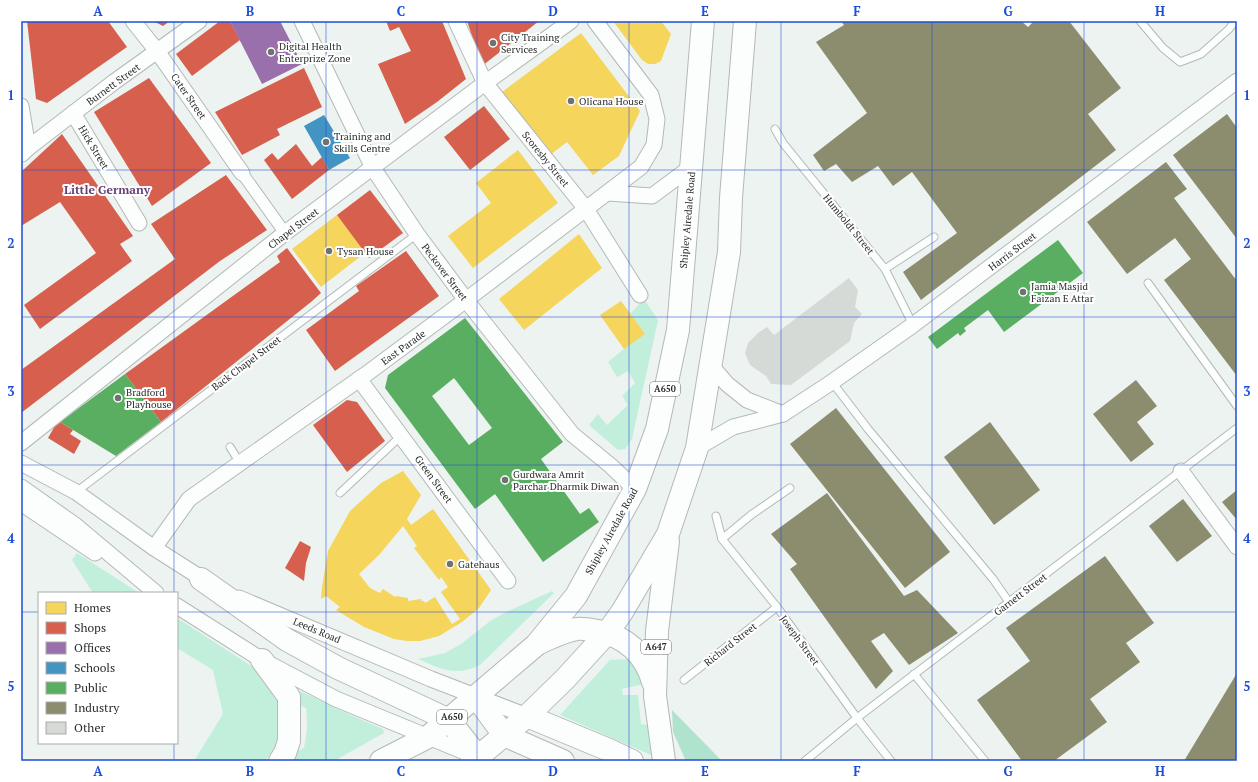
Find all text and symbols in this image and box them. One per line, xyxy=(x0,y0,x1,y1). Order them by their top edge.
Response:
text: A xyxy=(93,2,103,20)
text: B xyxy=(246,2,254,20)
text: C xyxy=(397,2,405,20)
text: D xyxy=(548,2,558,20)
text: E xyxy=(701,2,709,20)
text: F xyxy=(853,2,861,20)
text: G xyxy=(1003,2,1013,20)
text: H xyxy=(1155,2,1165,20)
place label: City Training Services xyxy=(501,31,560,56)
marker: City Training Services xyxy=(488,38,498,48)
place label: Digital Health Enterprize Zone xyxy=(279,40,350,65)
marker: Digital Health Enterprize Zone xyxy=(266,47,276,57)
street label: Burnett Street xyxy=(84,60,143,108)
street label: Cater Street xyxy=(168,71,209,122)
text: 1 xyxy=(7,86,15,104)
text: 1 xyxy=(1243,86,1251,104)
place label: Olicana House xyxy=(579,95,643,108)
marker: Olicana House xyxy=(566,96,576,106)
street label: Hick Street xyxy=(75,123,112,172)
street label: Scoresby Street xyxy=(519,129,572,190)
place label: Training and Skills Centre xyxy=(334,130,391,155)
marker: Training and Skills Centre xyxy=(321,137,331,147)
street label: Shipley Airedale Road xyxy=(677,171,698,269)
district label: Little Germany xyxy=(64,182,151,197)
street label: Humboldt Street xyxy=(820,191,877,257)
street label: Chapel Street xyxy=(265,205,321,252)
street label: Harris Street xyxy=(986,229,1039,274)
text: 2 xyxy=(7,234,15,252)
text: 2 xyxy=(1243,234,1251,252)
street label: Peckover Street xyxy=(419,241,471,304)
place label: Tysan House xyxy=(337,245,394,258)
marker: Tysan House xyxy=(324,246,334,256)
place label: Jamia Masjid Faizan E Attar xyxy=(1031,280,1094,305)
marker: Jamia Masjid Faizan E Attar xyxy=(1018,287,1028,297)
street label: East Parade xyxy=(379,327,428,368)
street label: Back Chapel Street xyxy=(209,333,284,394)
text: 3 xyxy=(7,382,15,400)
road number: A650 xyxy=(650,382,680,396)
text: 3 xyxy=(1243,382,1251,400)
place label: Bradford Playhouse xyxy=(126,386,172,411)
marker: Bradford Playhouse xyxy=(113,393,123,403)
street label: Green Street xyxy=(412,453,455,506)
place label: Gurdwara Amrit Parchar Dharmik Diwan xyxy=(513,468,619,493)
marker: Gurdwara Amrit Parchar Dharmik Diwan xyxy=(500,475,510,485)
street label: Shipley Airedale Road xyxy=(582,485,641,577)
text: 4 xyxy=(7,529,15,547)
text: 4 xyxy=(1243,529,1251,547)
place label: Gatehaus xyxy=(458,558,500,571)
marker: Gatehaus xyxy=(445,559,455,569)
street label: Garnett Street xyxy=(991,570,1050,619)
legend xyxy=(38,592,178,744)
text: Homes xyxy=(74,600,111,615)
street label: Joseph Street xyxy=(777,613,822,668)
street label: Leeds Road xyxy=(291,615,343,646)
text: Shops xyxy=(74,620,106,635)
street label: Richard Street xyxy=(701,620,760,669)
text: Offices xyxy=(74,640,111,655)
road number: A647 xyxy=(641,640,671,654)
text: Schools xyxy=(74,660,115,675)
text: 5 xyxy=(7,677,15,695)
text: 5 xyxy=(1243,677,1251,695)
text: Public xyxy=(74,680,108,695)
text: Industry xyxy=(74,700,120,715)
road number: A650 xyxy=(437,710,467,724)
text: Other xyxy=(74,720,105,735)
text: A xyxy=(93,762,103,780)
text: B xyxy=(246,762,254,780)
text: C xyxy=(397,762,405,780)
text: D xyxy=(548,762,558,780)
text: E xyxy=(701,762,709,780)
text: F xyxy=(853,762,861,780)
text: G xyxy=(1003,762,1013,780)
text: H xyxy=(1155,762,1165,780)

